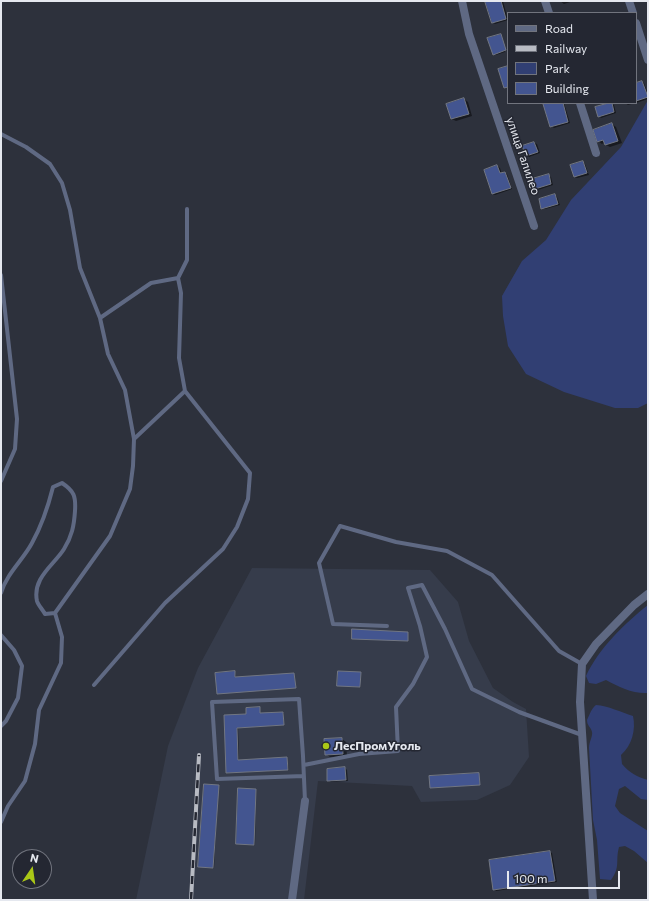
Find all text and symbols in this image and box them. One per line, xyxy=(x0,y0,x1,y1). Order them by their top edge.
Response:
legend xyxy=(507,12,637,104)
text: Road xyxy=(545,21,573,35)
text: Railway xyxy=(545,41,587,55)
text: Park xyxy=(545,61,570,75)
text: Building xyxy=(545,81,589,95)
street label: улица Галилео xyxy=(503,115,543,197)
place label: ЛесПромУголь xyxy=(334,739,421,753)
marker: ЛесПромУголь xyxy=(321,741,331,751)
north arrow xyxy=(12,849,52,889)
text: N xyxy=(29,851,40,865)
scale bar xyxy=(509,863,622,889)
text: 100 m xyxy=(514,871,548,885)

